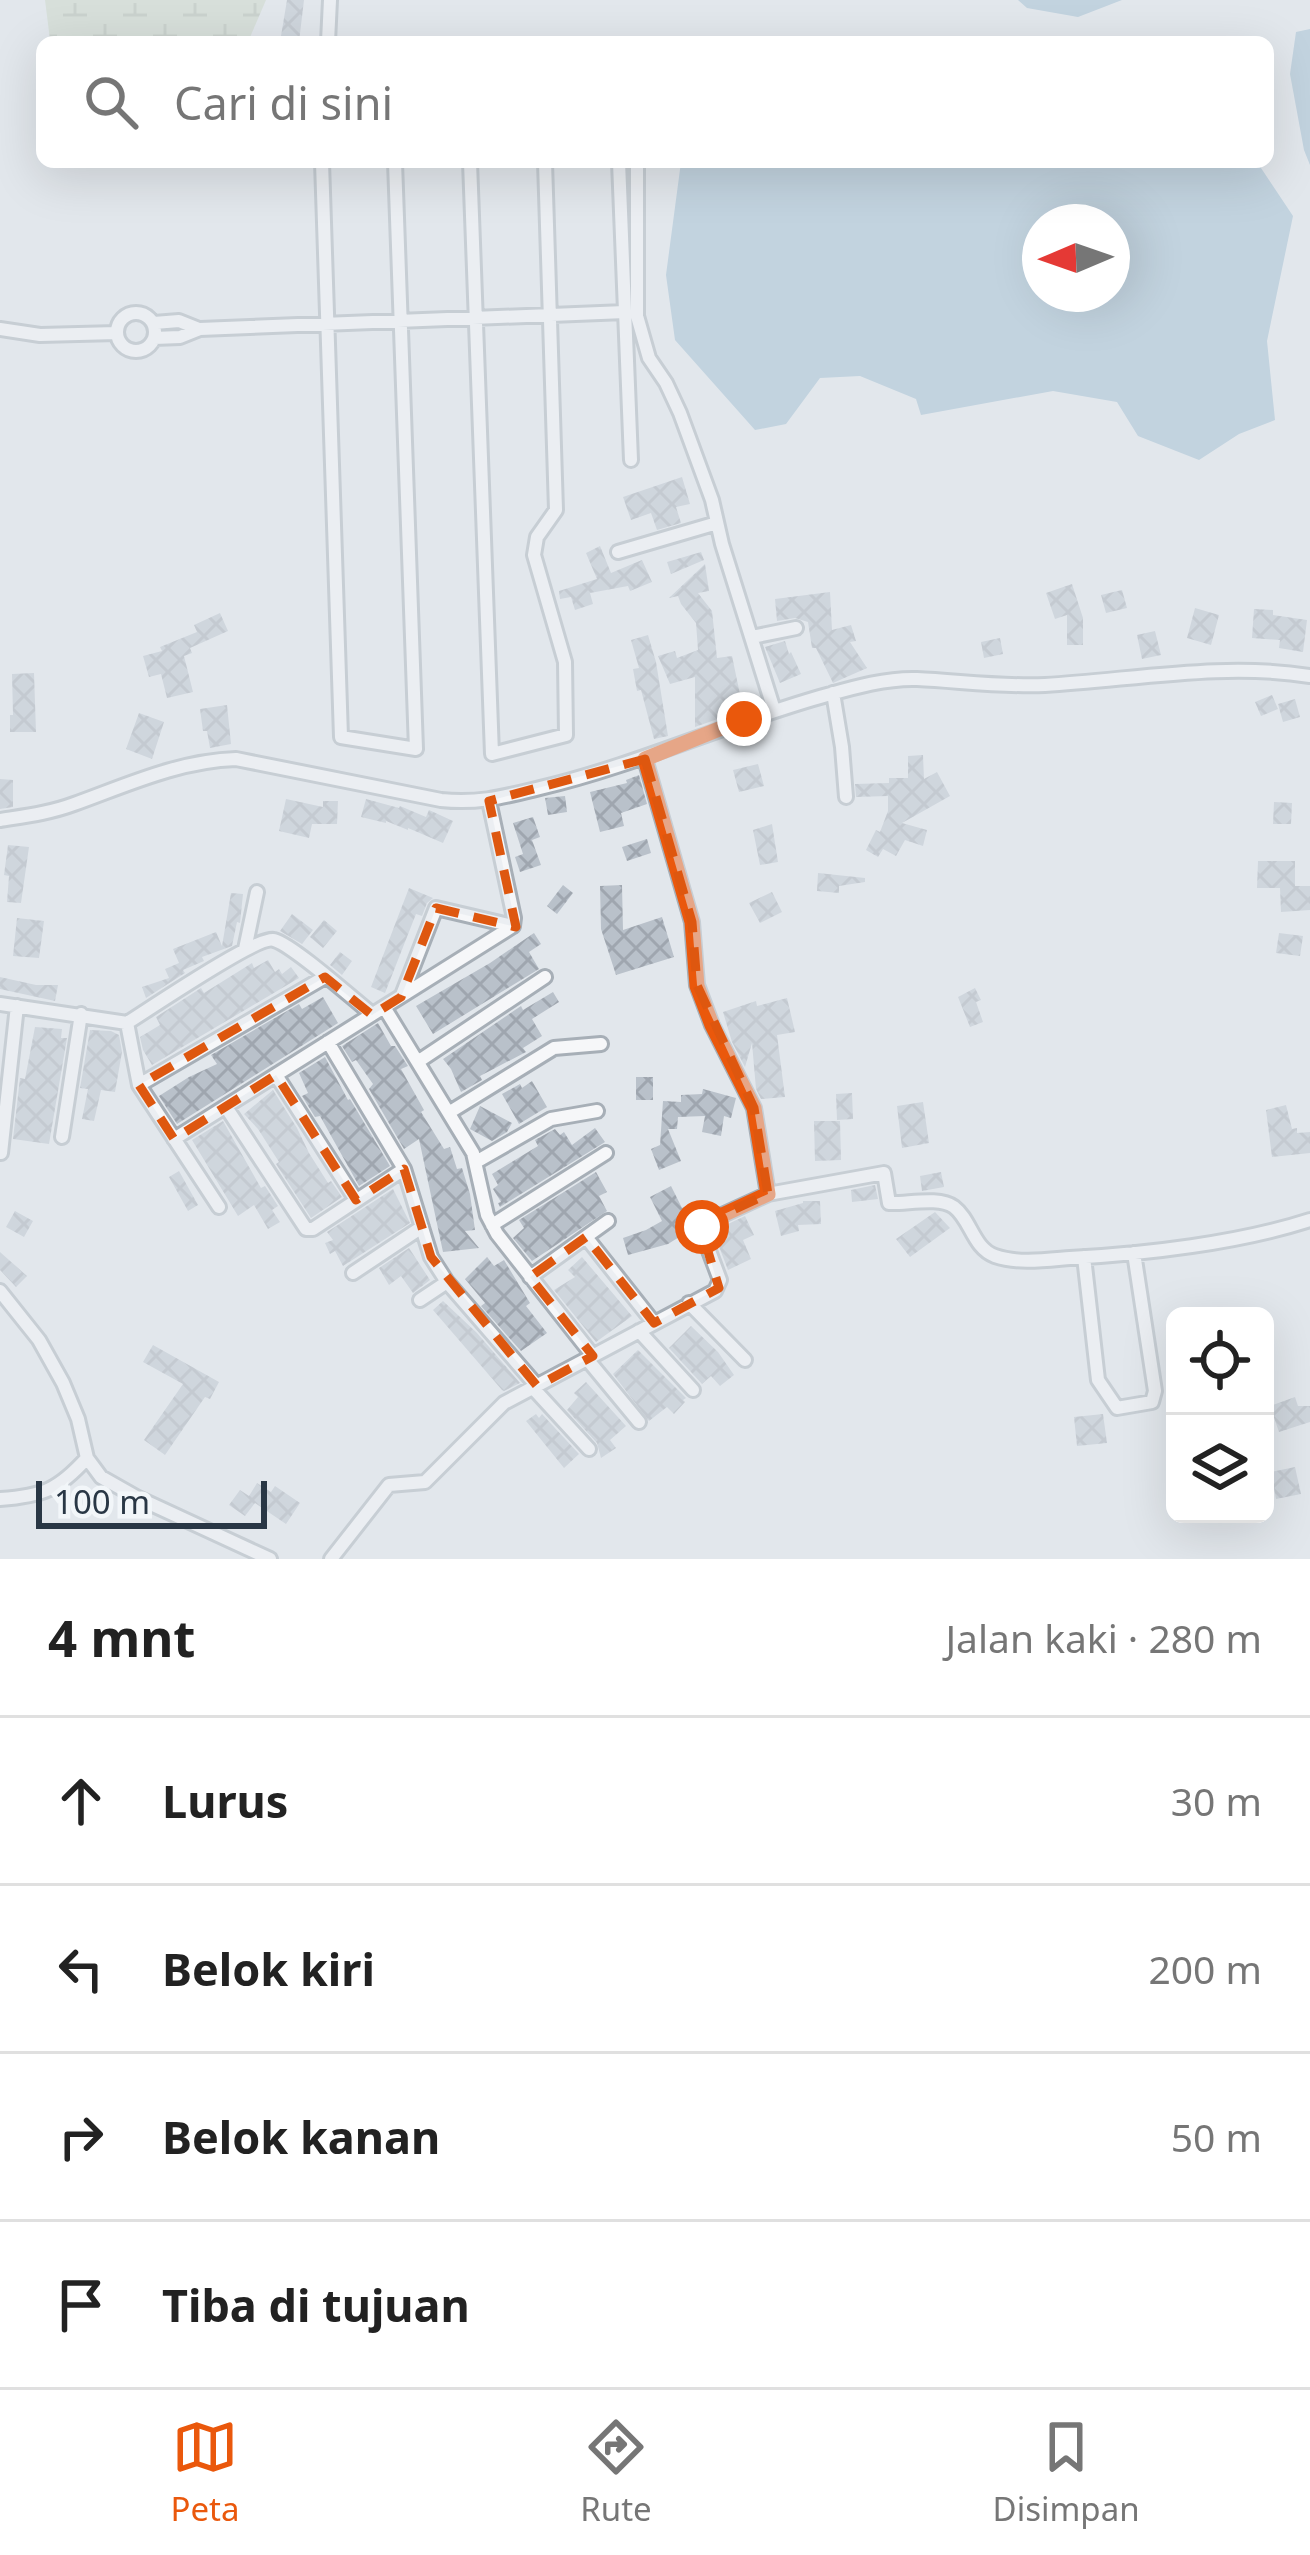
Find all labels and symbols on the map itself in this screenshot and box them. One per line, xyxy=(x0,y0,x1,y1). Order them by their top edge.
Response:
north arrow xyxy=(1022,204,1130,312)
route end xyxy=(717,692,771,746)
route start xyxy=(675,1200,729,1254)
scale bar xyxy=(36,1475,267,1528)

